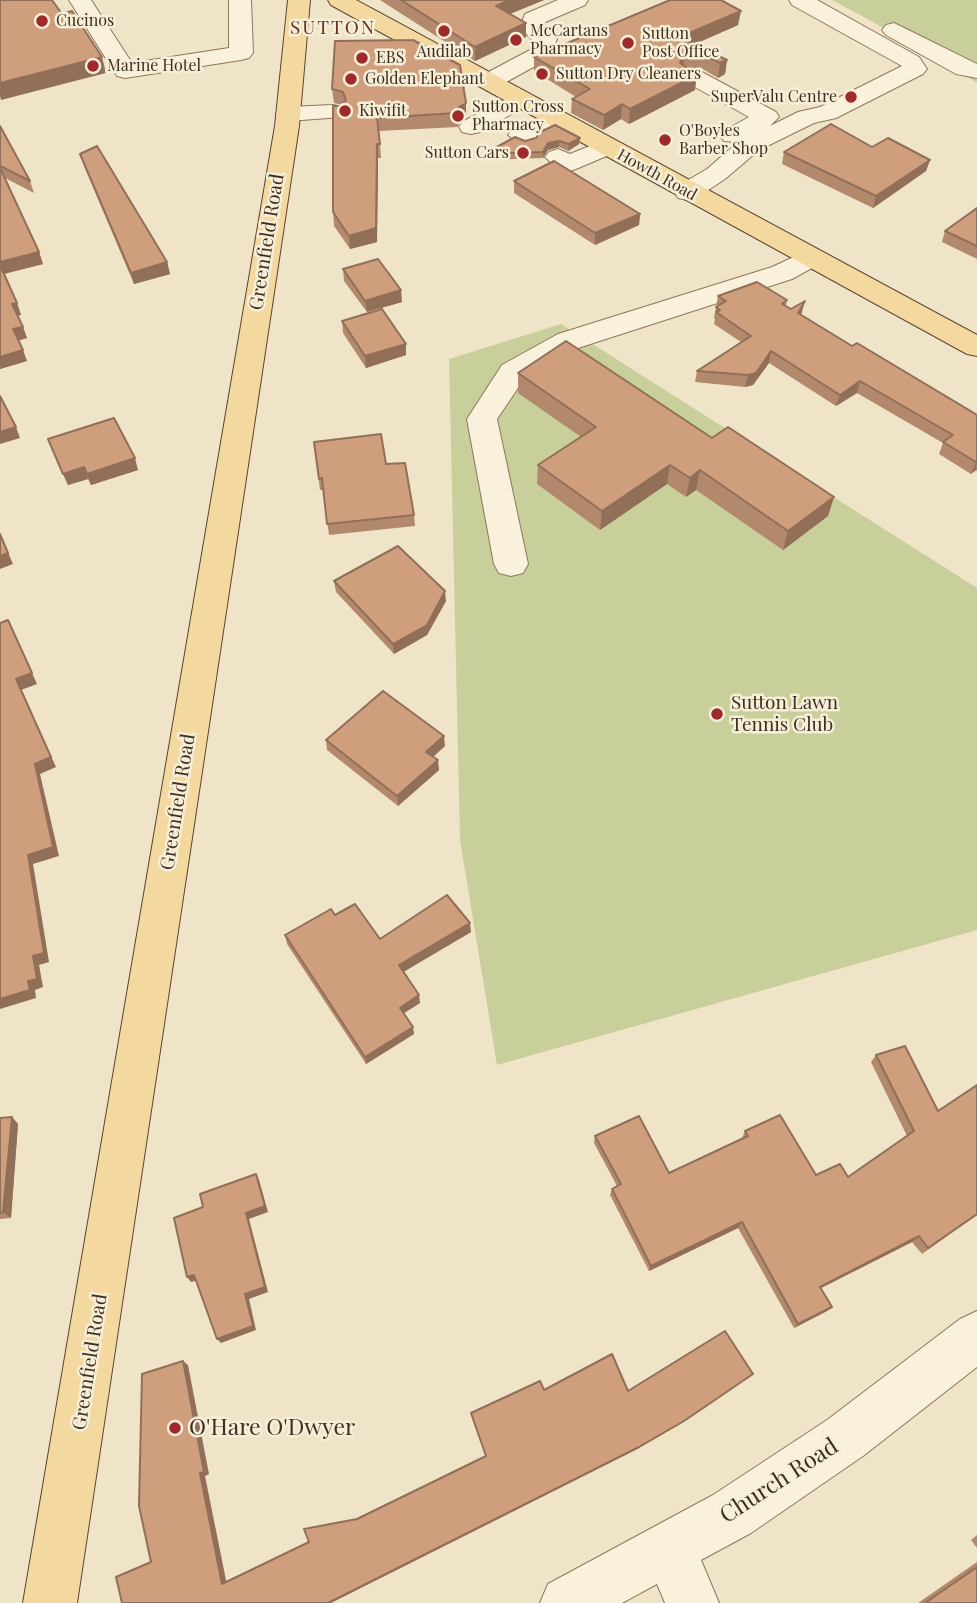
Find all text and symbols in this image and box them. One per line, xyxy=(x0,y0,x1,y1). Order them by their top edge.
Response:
place label: Cucinos xyxy=(56,11,114,31)
marker: Cucinos xyxy=(34,13,50,29)
district label: SUTTON xyxy=(291,17,375,39)
place label: McCartans Pharmacy xyxy=(530,21,608,59)
marker: Audilab xyxy=(436,23,452,39)
place label: Sutton Post Office xyxy=(642,24,719,62)
marker: McCartans Pharmacy xyxy=(508,32,524,48)
marker: Sutton Post Office xyxy=(620,35,636,51)
place label: Audilab xyxy=(417,42,471,62)
place label: EBS xyxy=(376,48,404,68)
marker: EBS xyxy=(354,50,370,66)
place label: Marine Hotel xyxy=(107,56,201,76)
marker: Marine Hotel xyxy=(85,58,101,74)
place label: Sutton Dry Cleaners xyxy=(556,64,701,84)
marker: Sutton Dry Cleaners xyxy=(534,66,550,82)
place label: Golden Elephant xyxy=(365,69,484,89)
marker: Golden Elephant xyxy=(343,71,359,87)
place label: SuperValu Centre xyxy=(711,87,837,107)
marker: SuperValu Centre xyxy=(843,89,859,105)
place label: Sutton Cross Pharmacy xyxy=(472,97,564,135)
place label: Kiwifit xyxy=(359,101,407,121)
marker: Kiwifit xyxy=(337,103,353,119)
marker: Sutton Cross Pharmacy xyxy=(450,108,466,124)
place label: O'Boyles Barber Shop xyxy=(679,121,768,159)
marker: O'Boyles Barber Shop xyxy=(657,132,673,148)
place label: Sutton Cars xyxy=(425,143,509,163)
marker: Sutton Cars xyxy=(515,145,531,161)
street label: Howth Road xyxy=(614,145,700,205)
street label: Greenfield Road xyxy=(245,172,289,312)
place label: Sutton Lawn Tennis Club xyxy=(731,692,838,736)
marker: Sutton Lawn Tennis Club xyxy=(709,706,725,722)
street label: Greenfield Road xyxy=(156,732,200,872)
street label: Greenfield Road xyxy=(68,1292,112,1432)
place label: O'Hare O'Dwyer xyxy=(189,1414,355,1442)
marker: O'Hare O'Dwyer xyxy=(167,1420,183,1436)
street label: Church Road xyxy=(715,1433,843,1529)

